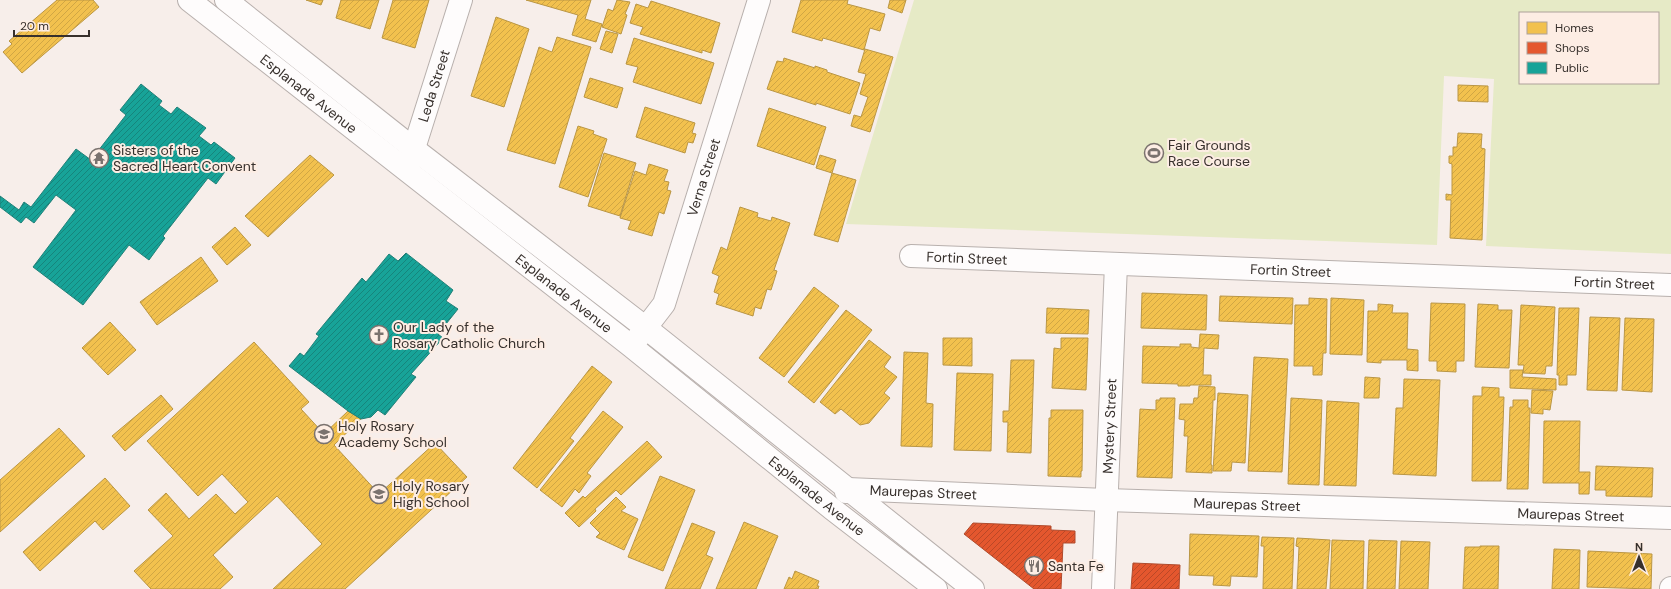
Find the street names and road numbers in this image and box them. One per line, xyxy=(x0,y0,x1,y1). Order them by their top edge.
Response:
street label: Leda Street xyxy=(414,47,454,124)
street label: Esplanade Avenue xyxy=(257,50,361,137)
street label: Verna Street xyxy=(683,136,724,218)
street label: Fortin Street xyxy=(926,248,1008,269)
street label: Esplanade Avenue xyxy=(512,250,616,337)
street label: Fortin Street xyxy=(1250,260,1332,281)
street label: Fortin Street xyxy=(1574,272,1655,293)
street label: Mystery Street xyxy=(1099,378,1120,474)
street label: Esplanade Avenue xyxy=(765,452,869,540)
street label: Maurepas Street xyxy=(869,481,977,503)
street label: Maurepas Street xyxy=(1193,494,1301,515)
street label: Maurepas Street xyxy=(1517,504,1625,526)

